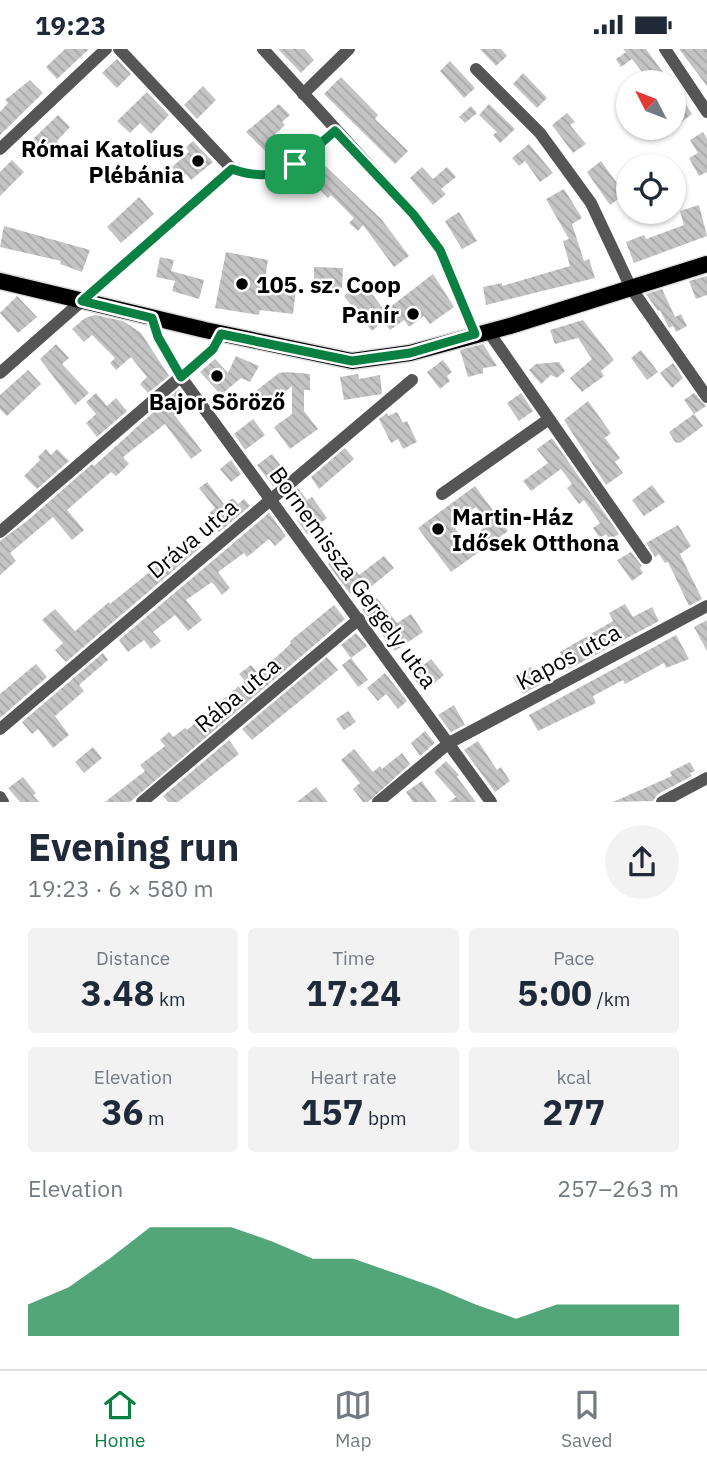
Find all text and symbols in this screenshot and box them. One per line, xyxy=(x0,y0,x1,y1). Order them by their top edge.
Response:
text: 19:23 xyxy=(35,8,106,42)
north arrow xyxy=(616,70,686,140)
map controls xyxy=(616,70,686,224)
place label: Római Katolius Plébánia xyxy=(21,133,184,189)
pin xyxy=(265,134,325,194)
icon: arrive xyxy=(276,145,314,183)
marker: Római Katolius Plébánia xyxy=(190,153,206,169)
button: locate xyxy=(616,154,686,224)
place label: 105. sz. Coop xyxy=(256,269,401,299)
marker: 105. sz. Coop xyxy=(234,276,250,292)
place label: Panír xyxy=(342,299,399,329)
marker: Panír xyxy=(405,306,421,322)
marker: Bajor Söröző xyxy=(209,368,225,384)
place label: Bajor Söröző xyxy=(149,386,285,416)
street label: Bornemissza Gergely utca xyxy=(263,460,445,694)
street label: Dráva utca xyxy=(140,491,244,585)
place label: Martin-Ház Idősek Otthona xyxy=(452,501,619,557)
marker: Martin-Ház Idősek Otthona xyxy=(430,521,446,537)
street label: Kapos utca xyxy=(511,616,625,696)
street label: Rába utca xyxy=(188,649,286,739)
text: Evening run xyxy=(28,822,239,871)
button: share xyxy=(605,825,679,899)
text: 19:23 · 6 × 580 m xyxy=(28,873,214,903)
text: Distance xyxy=(96,946,170,970)
text: Time xyxy=(332,946,375,970)
text: Pace xyxy=(553,946,595,970)
text: 3.48 xyxy=(81,970,155,1016)
text: 17:24 xyxy=(306,970,401,1016)
text: 5:00 xyxy=(517,970,592,1016)
text: km xyxy=(155,987,186,1011)
text: /km xyxy=(592,987,630,1011)
text: Elevation xyxy=(94,1065,173,1089)
text: Heart rate xyxy=(310,1065,397,1089)
text: kcal xyxy=(557,1065,591,1089)
text: 36 xyxy=(102,1089,144,1135)
text: 157 xyxy=(300,1089,363,1135)
text: 277 xyxy=(542,1089,605,1135)
text: m xyxy=(144,1106,165,1130)
text: bpm xyxy=(363,1106,407,1130)
text: Elevation xyxy=(28,1173,123,1203)
text: 257–263 m xyxy=(557,1173,679,1203)
tab: Home xyxy=(94,1386,145,1452)
tab: Map xyxy=(334,1386,372,1452)
tab: Saved xyxy=(561,1386,613,1452)

